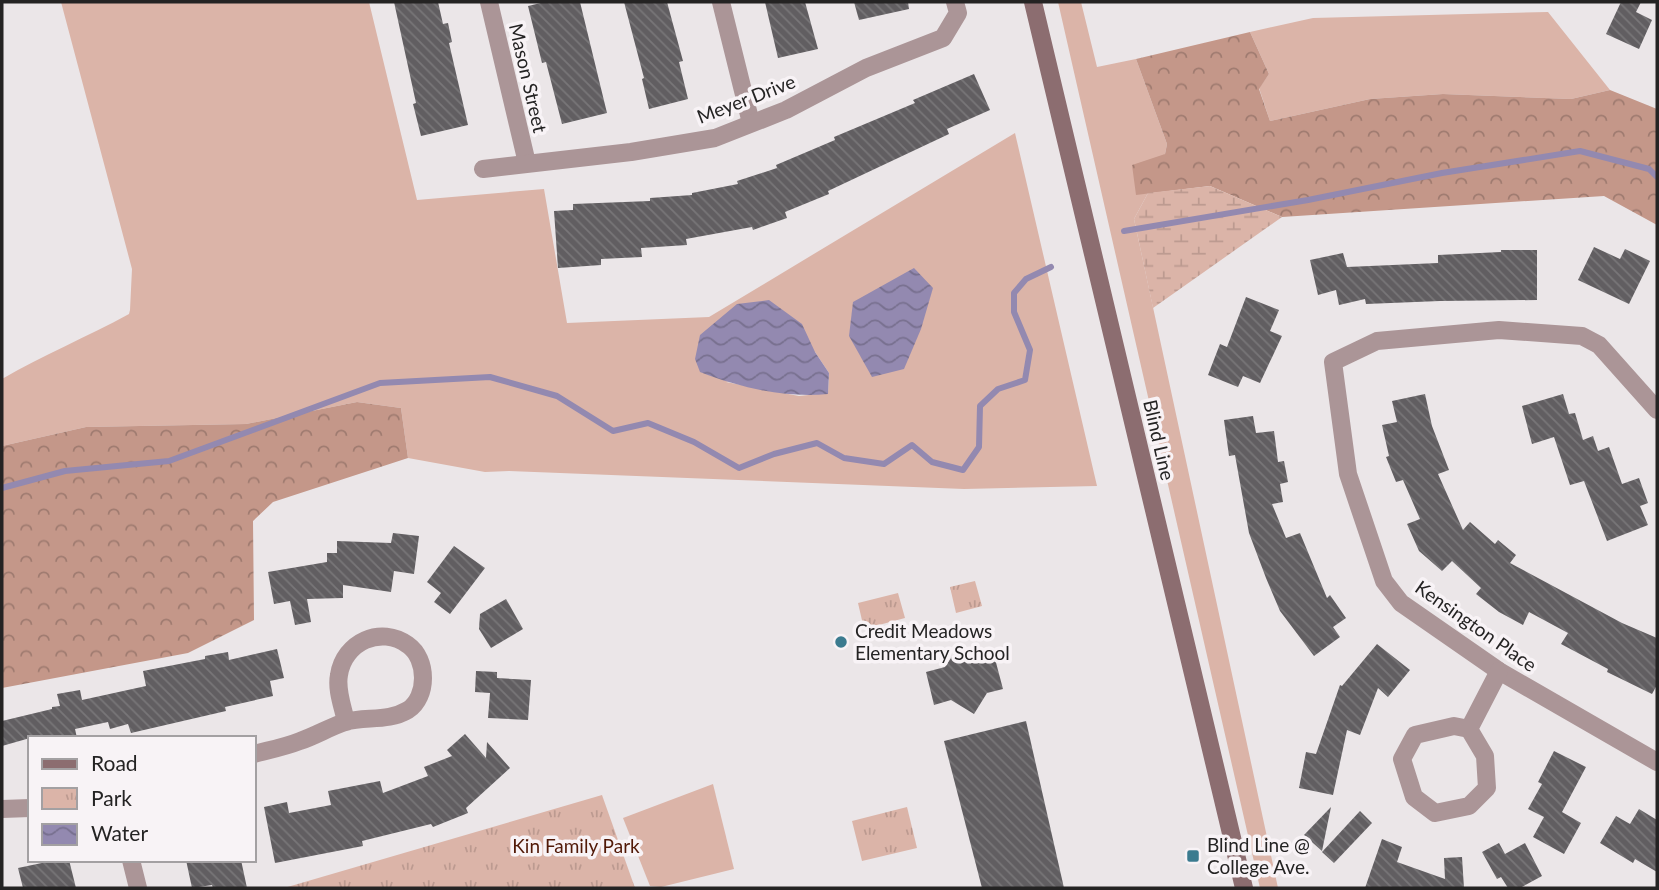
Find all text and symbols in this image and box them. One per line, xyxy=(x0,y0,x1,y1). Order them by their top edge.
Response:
street label: Mason Street xyxy=(505,21,552,135)
street label: Meyer Drive xyxy=(693,69,798,128)
street label: Blind Line xyxy=(1139,397,1180,483)
street label: Kensington Place xyxy=(1411,575,1541,676)
place label: Credit Meadows Elementary School xyxy=(855,619,1010,664)
marker: Credit Meadows Elementary School xyxy=(833,634,849,650)
legend xyxy=(28,736,256,862)
text: Road xyxy=(91,750,138,775)
text: Park xyxy=(91,785,132,810)
text: Water xyxy=(91,820,148,845)
place label: Blind Line @ College Ave. xyxy=(1207,833,1310,878)
park label: Kin Family Park xyxy=(512,834,640,857)
marker: Blind Line @ College Ave. xyxy=(1185,848,1201,864)

